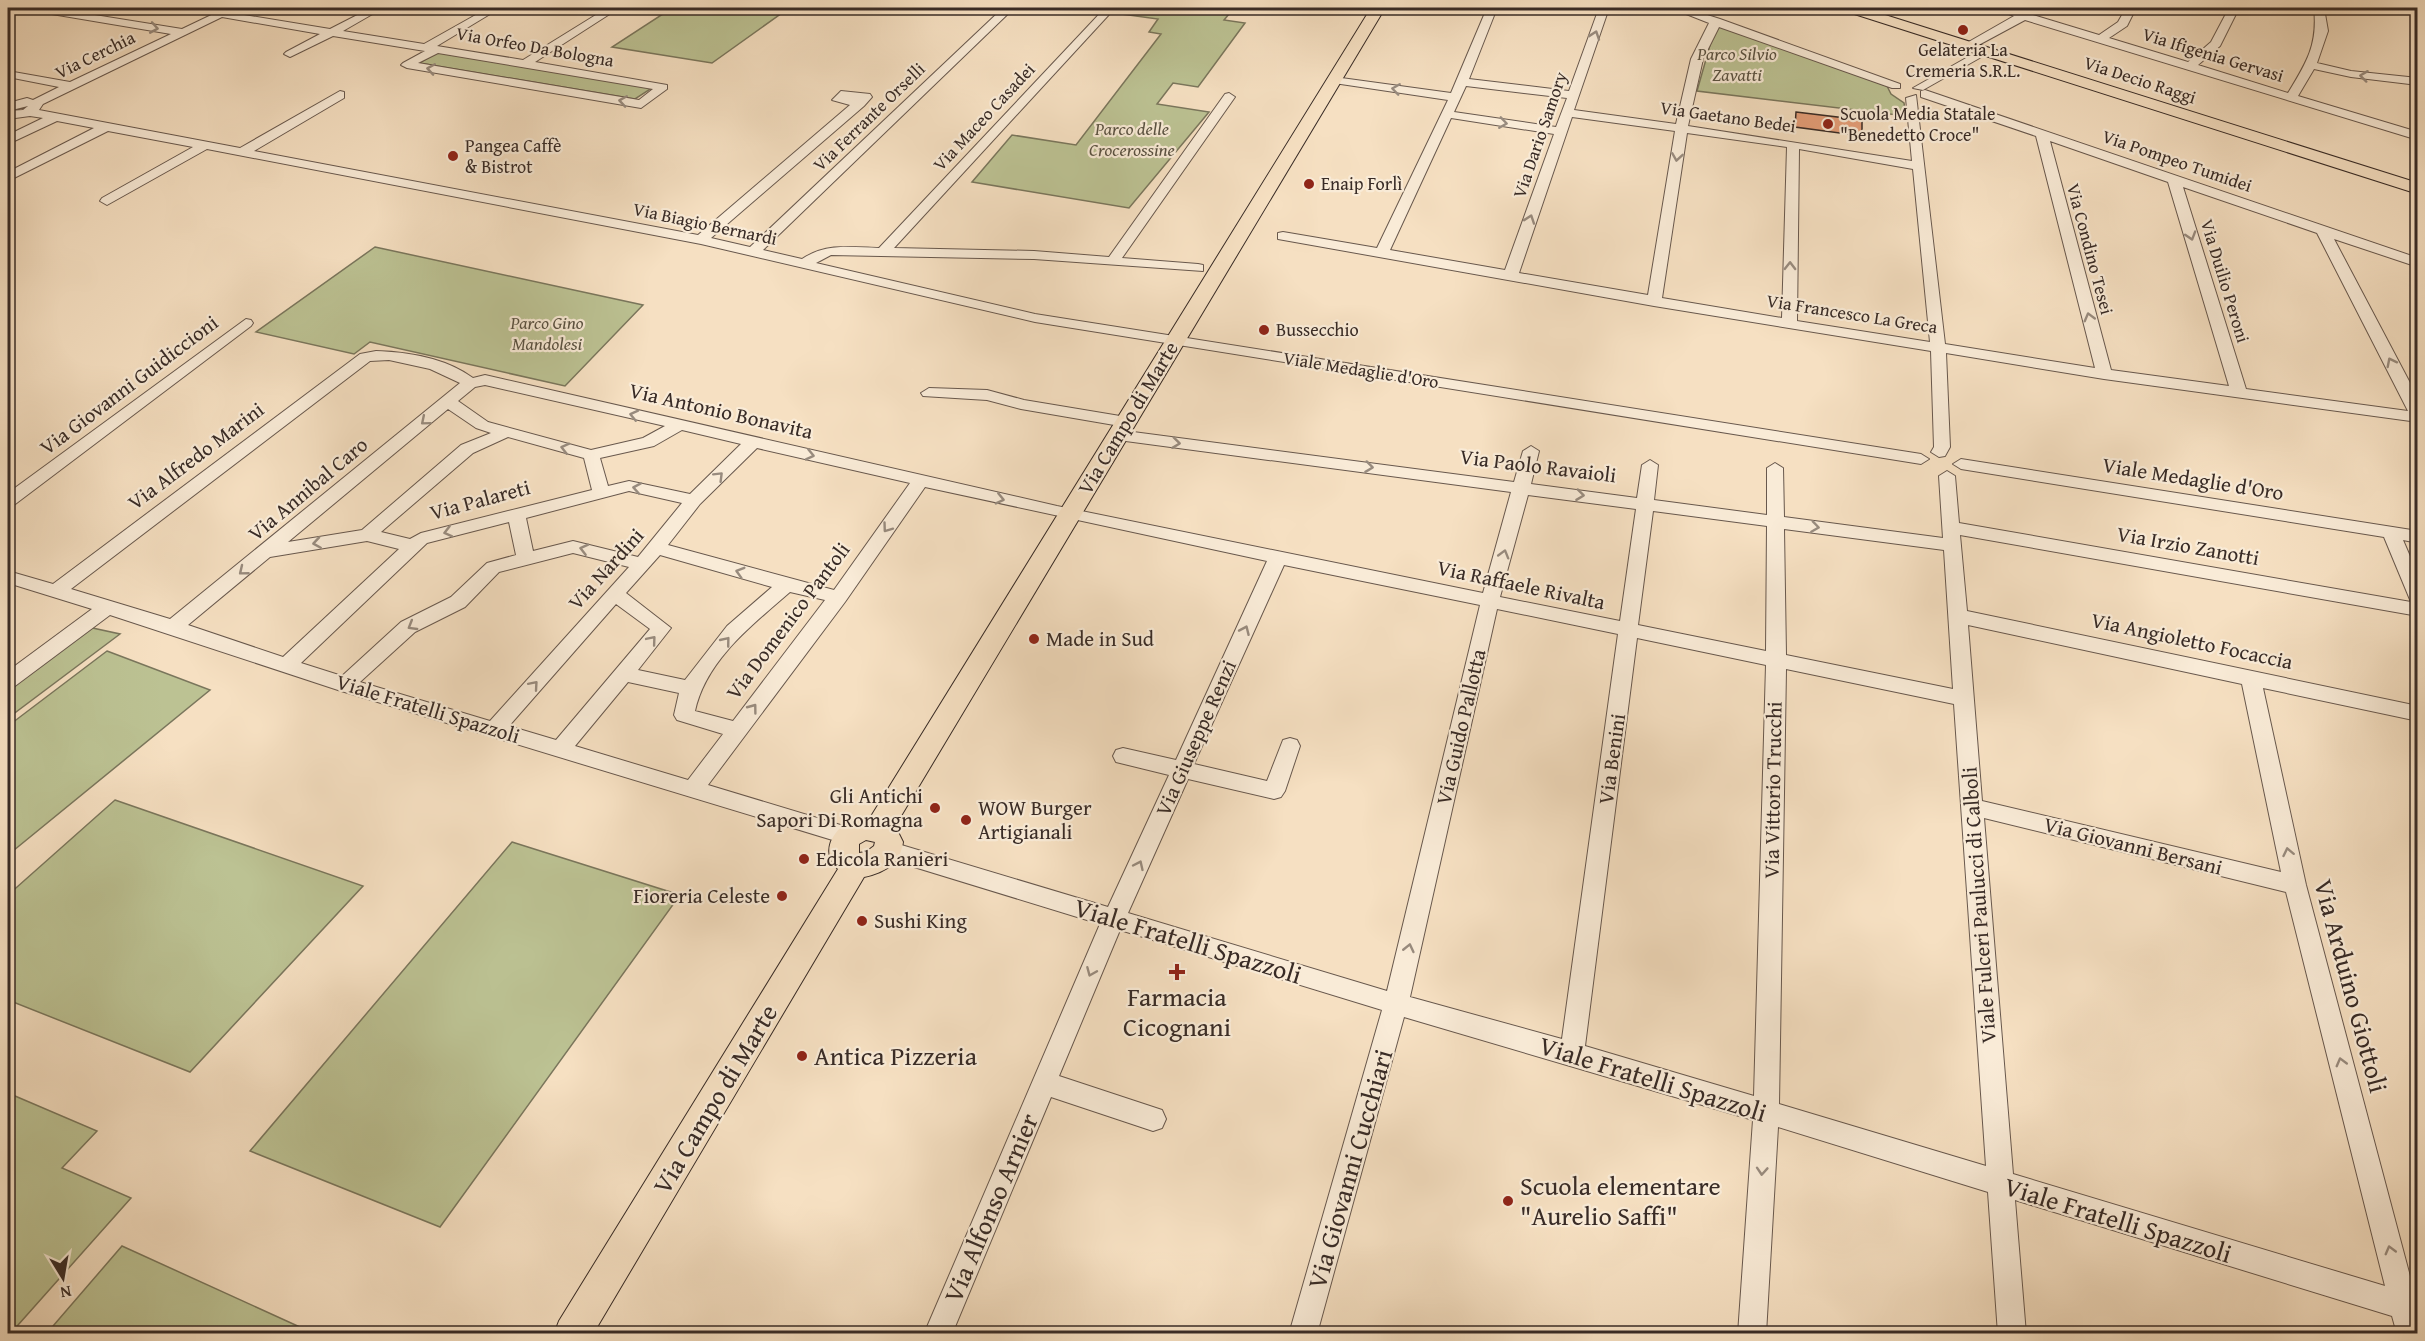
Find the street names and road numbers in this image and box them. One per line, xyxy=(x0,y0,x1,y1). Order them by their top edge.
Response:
street label: Via Orfeo Da Bologna xyxy=(454,19,617,74)
street label: Via Ifigenia Gervasi xyxy=(2139,20,2287,89)
street label: Via Cerchia xyxy=(50,23,140,86)
street label: Via Decio Raggi xyxy=(2080,49,2200,110)
street label: Via Ferrante Orselli xyxy=(806,56,931,177)
street label: Via Maceo Casadei xyxy=(926,57,1041,177)
street label: Via Dario Samory xyxy=(1505,68,1574,202)
street label: Via Gaetano Bedei xyxy=(1658,94,1798,139)
street label: Via Pompeo Tumidei xyxy=(2099,122,2256,199)
street label: Via Condino Tesei xyxy=(2060,180,2121,317)
street label: Via Biagio Bernardi xyxy=(630,195,780,252)
street label: Via Duilio Peroni xyxy=(2194,216,2257,346)
street label: Via Francesco La Greca xyxy=(1765,287,1940,340)
street label: Via Giovanni Guidiccioni xyxy=(33,307,225,462)
street label: Via Campo di Marte xyxy=(1069,335,1186,500)
street label: Viale Medaglie d'Oro xyxy=(1281,344,1441,395)
street label: Via Antonio Bonavita xyxy=(626,374,816,447)
street label: Via Alfredo Marini xyxy=(121,394,270,517)
street label: Via Annibal Caro xyxy=(241,429,374,548)
street label: Via Paolo Ravaioli xyxy=(1458,441,1618,490)
street label: Viale Medaglie d'Oro xyxy=(2100,449,2286,508)
street label: Via Palareti xyxy=(426,471,534,528)
street label: Via Irzio Zanotti xyxy=(2114,518,2262,573)
street label: Via Nardini xyxy=(560,521,651,617)
street label: Via Domenico Pantoli xyxy=(718,535,857,706)
street label: Via Raffaele Rivalta xyxy=(1434,552,1608,617)
street label: Via Angioletto Focaccia xyxy=(2088,604,2296,677)
street label: Via Guido Pallotta xyxy=(1428,646,1493,808)
street label: Via Giuseppe Renzi xyxy=(1147,655,1244,821)
street label: Viale Fratelli Spazzoli xyxy=(333,666,524,751)
street label: Via Vittorio Trucchi xyxy=(1755,701,1790,879)
street label: Via Benini xyxy=(1590,711,1633,806)
street label: Viale Fulceri Paulucci di Calboli xyxy=(1953,766,2004,1044)
street label: Via Giovanni Bersani xyxy=(2040,808,2226,883)
street label: Via Arduino Giottoli xyxy=(2304,875,2399,1097)
street label: Viale Fratelli Spazzoli xyxy=(1070,887,1307,994)
street label: Via Campo di Marte xyxy=(642,996,787,1201)
street label: Viale Fratelli Spazzoli xyxy=(1535,1025,1772,1132)
street label: Via Giovanni Cucchiari xyxy=(1297,1044,1402,1293)
street label: Via Alfonso Arnier xyxy=(933,1107,1048,1309)
street label: Viale Fratelli Spazzoli xyxy=(2000,1166,2237,1273)

